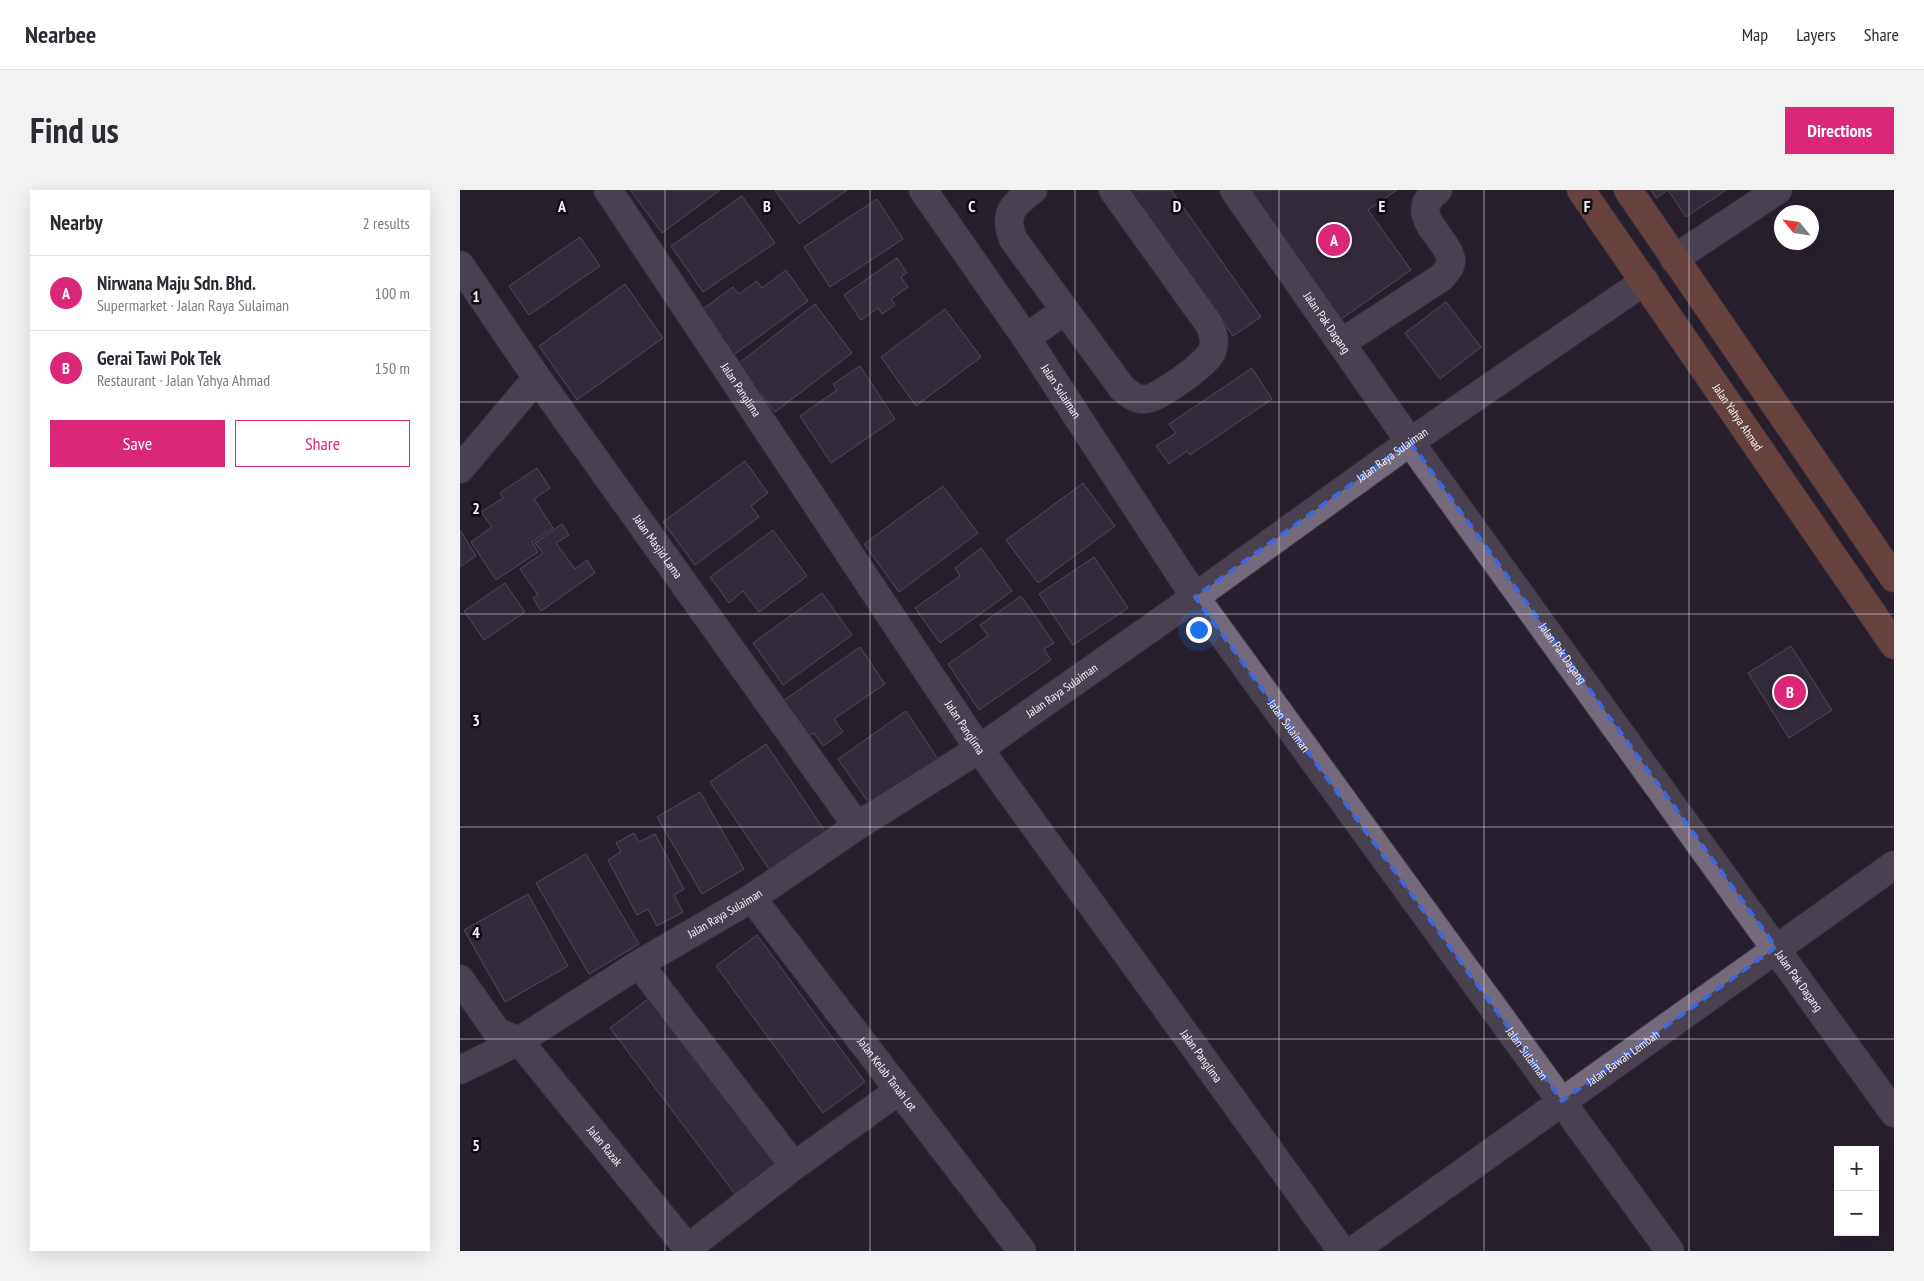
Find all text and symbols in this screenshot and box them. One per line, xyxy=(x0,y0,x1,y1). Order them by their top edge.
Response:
text: Nearbee xyxy=(25,19,96,50)
text: Map xyxy=(1742,23,1768,46)
text: Layers xyxy=(1796,23,1836,46)
text: Share xyxy=(1864,23,1899,46)
text: Find us xyxy=(30,107,119,153)
button: Directions xyxy=(1785,107,1894,154)
text: A xyxy=(557,196,567,216)
text: B xyxy=(763,196,771,216)
text: C xyxy=(968,196,976,216)
text: D xyxy=(1173,196,1182,216)
text: E xyxy=(1379,196,1386,216)
text: F xyxy=(1584,196,1591,216)
north arrow xyxy=(1774,205,1819,250)
text: Nearby xyxy=(50,209,103,236)
text: 2 results xyxy=(363,213,410,233)
pin: A xyxy=(1318,221,1350,259)
text: Nirwana Maju Sdn. Bhd. xyxy=(97,271,256,295)
text: A xyxy=(62,283,70,303)
text: 100 m xyxy=(375,283,410,303)
text: 1 xyxy=(472,286,480,306)
street label: Jalan Pak Dagang xyxy=(1300,288,1354,356)
text: Supermarket · Jalan Raya Sulaiman xyxy=(97,295,289,315)
text: Gerai Tawi Pok Tek xyxy=(97,346,221,370)
text: B xyxy=(62,358,70,378)
text: 150 m xyxy=(375,358,410,378)
street label: Jalan Panglima xyxy=(717,359,765,420)
street label: Jalan Sulaiman xyxy=(1038,360,1084,421)
text: Restaurant · Jalan Yahya Ahmad xyxy=(97,370,270,390)
street label: Jalan Yahya Ahmad xyxy=(1709,380,1766,454)
button: Save xyxy=(50,420,225,467)
button: Share xyxy=(235,420,410,467)
street label: Jalan Raya Sulaiman xyxy=(1353,424,1431,486)
text: 2 xyxy=(472,498,480,518)
street label: Jalan Masjid Lama xyxy=(629,511,686,581)
your location xyxy=(1186,617,1212,643)
street label: Jalan Pak Dagang xyxy=(1535,619,1590,686)
street label: Jalan Raya Sulaiman xyxy=(1022,660,1100,721)
pin: B xyxy=(1774,673,1806,711)
street label: Jalan Sulaiman xyxy=(1264,696,1313,755)
street label: Jalan Panglima xyxy=(941,697,988,757)
text: 3 xyxy=(472,710,480,730)
street label: Jalan Raya Sulaiman xyxy=(684,885,765,941)
text: 4 xyxy=(472,922,480,942)
street label: Jalan Pak Dagang xyxy=(1772,947,1826,1014)
street label: Jalan Sulaiman xyxy=(1502,1023,1551,1083)
street label: Jalan Panglima xyxy=(1177,1026,1226,1085)
street label: Jalan Bawah Lembah xyxy=(1583,1027,1662,1089)
street label: Jalan Kelab Tanah Lot xyxy=(854,1033,921,1114)
street label: Jalan Razak xyxy=(584,1122,626,1169)
text: 5 xyxy=(472,1135,480,1155)
map controls xyxy=(1834,1146,1879,1236)
button: + xyxy=(1834,1146,1879,1191)
button: − xyxy=(1834,1191,1879,1236)

